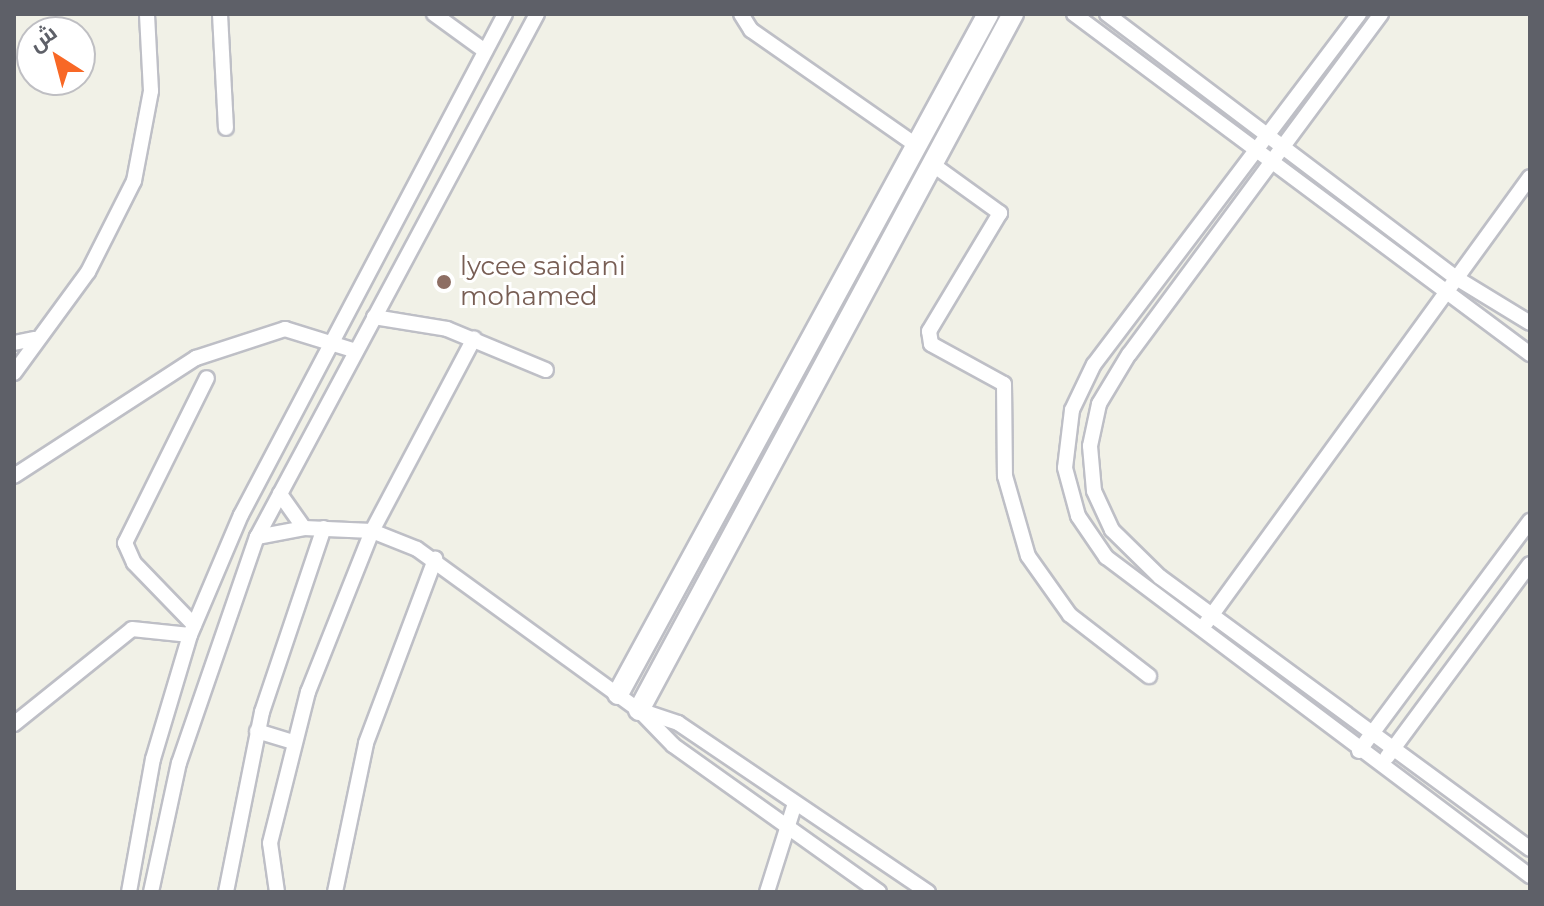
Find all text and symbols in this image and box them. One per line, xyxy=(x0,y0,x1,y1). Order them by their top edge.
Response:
north arrow xyxy=(16,16,96,96)
text: ش xyxy=(23,19,62,57)
place label: lycee saidani mohamed xyxy=(460,251,626,312)
marker: lycee saidani mohamed xyxy=(435,273,453,291)

